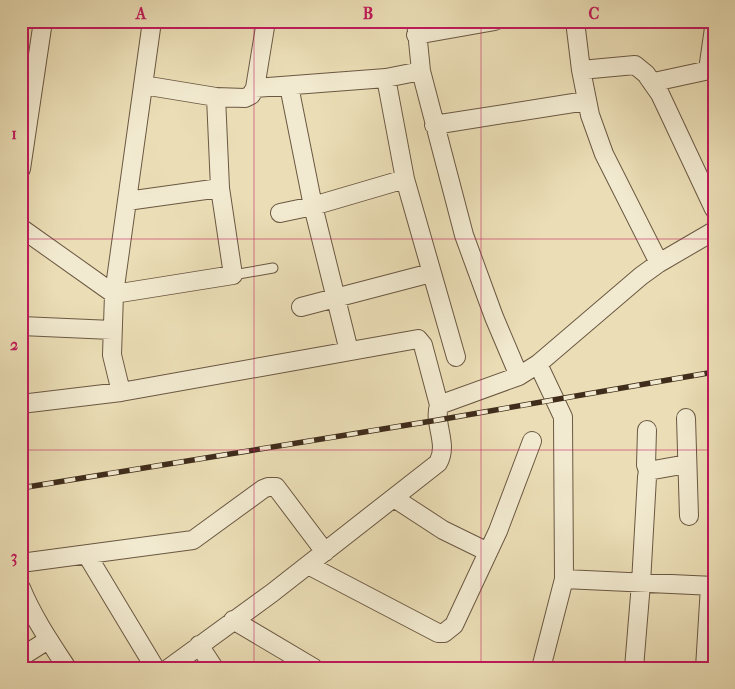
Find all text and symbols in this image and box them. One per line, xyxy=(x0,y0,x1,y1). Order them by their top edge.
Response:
text: A xyxy=(135,4,147,23)
text: B xyxy=(363,4,373,23)
text: C xyxy=(589,4,600,23)
text: 1 xyxy=(11,124,17,143)
text: 2 xyxy=(10,335,18,354)
text: 3 xyxy=(11,547,17,567)

